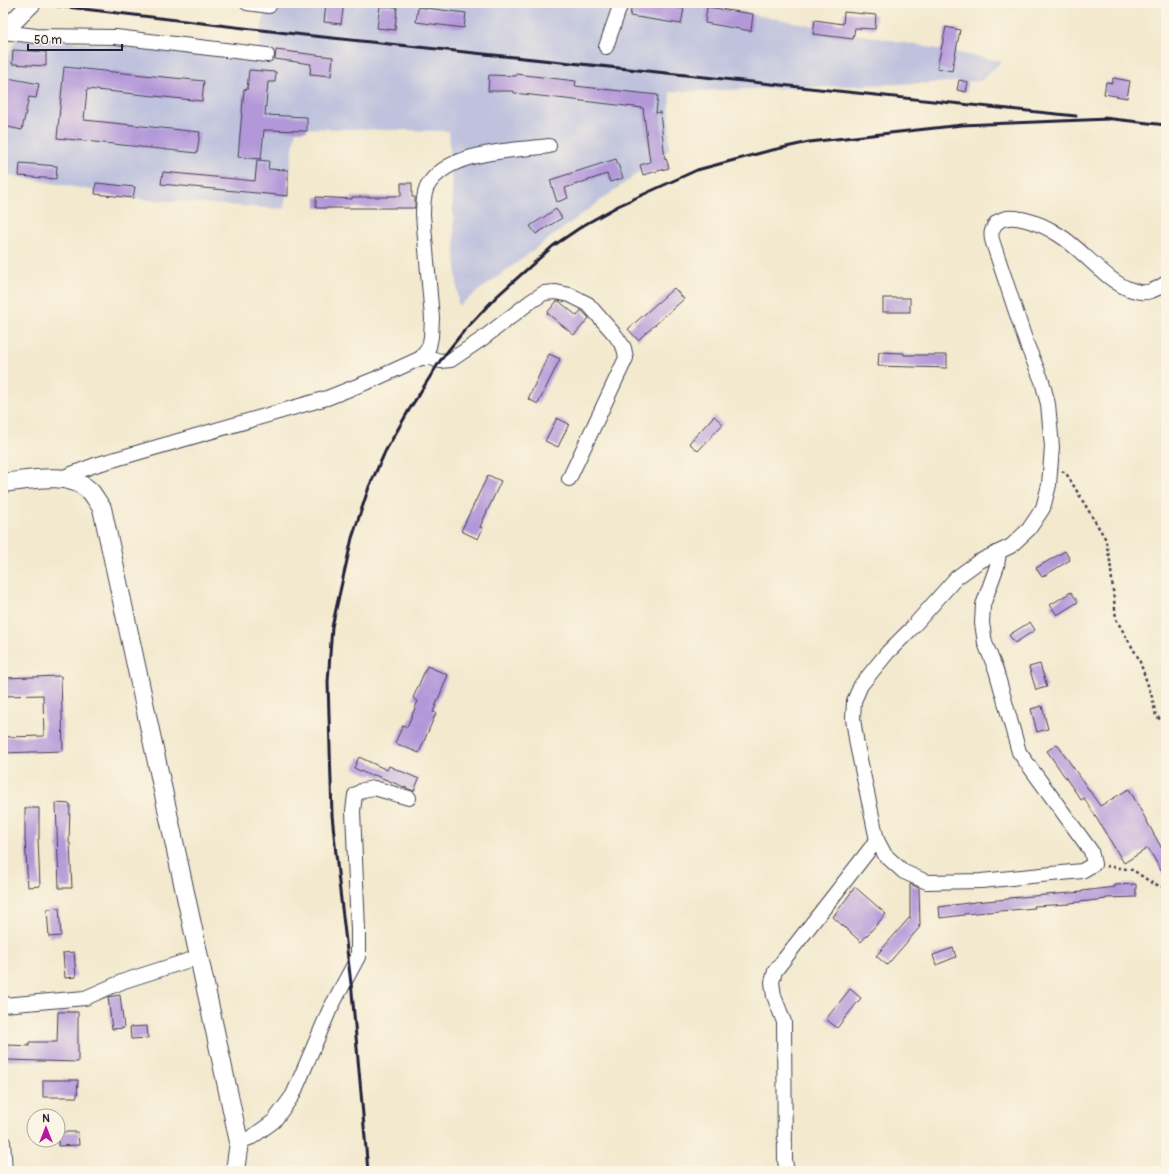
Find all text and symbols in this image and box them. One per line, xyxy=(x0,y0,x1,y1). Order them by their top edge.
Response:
scale bar xyxy=(28,26,122,52)
text: 50 m xyxy=(34,33,62,48)
north arrow xyxy=(26,1108,66,1148)
text: N xyxy=(42,1112,50,1125)

